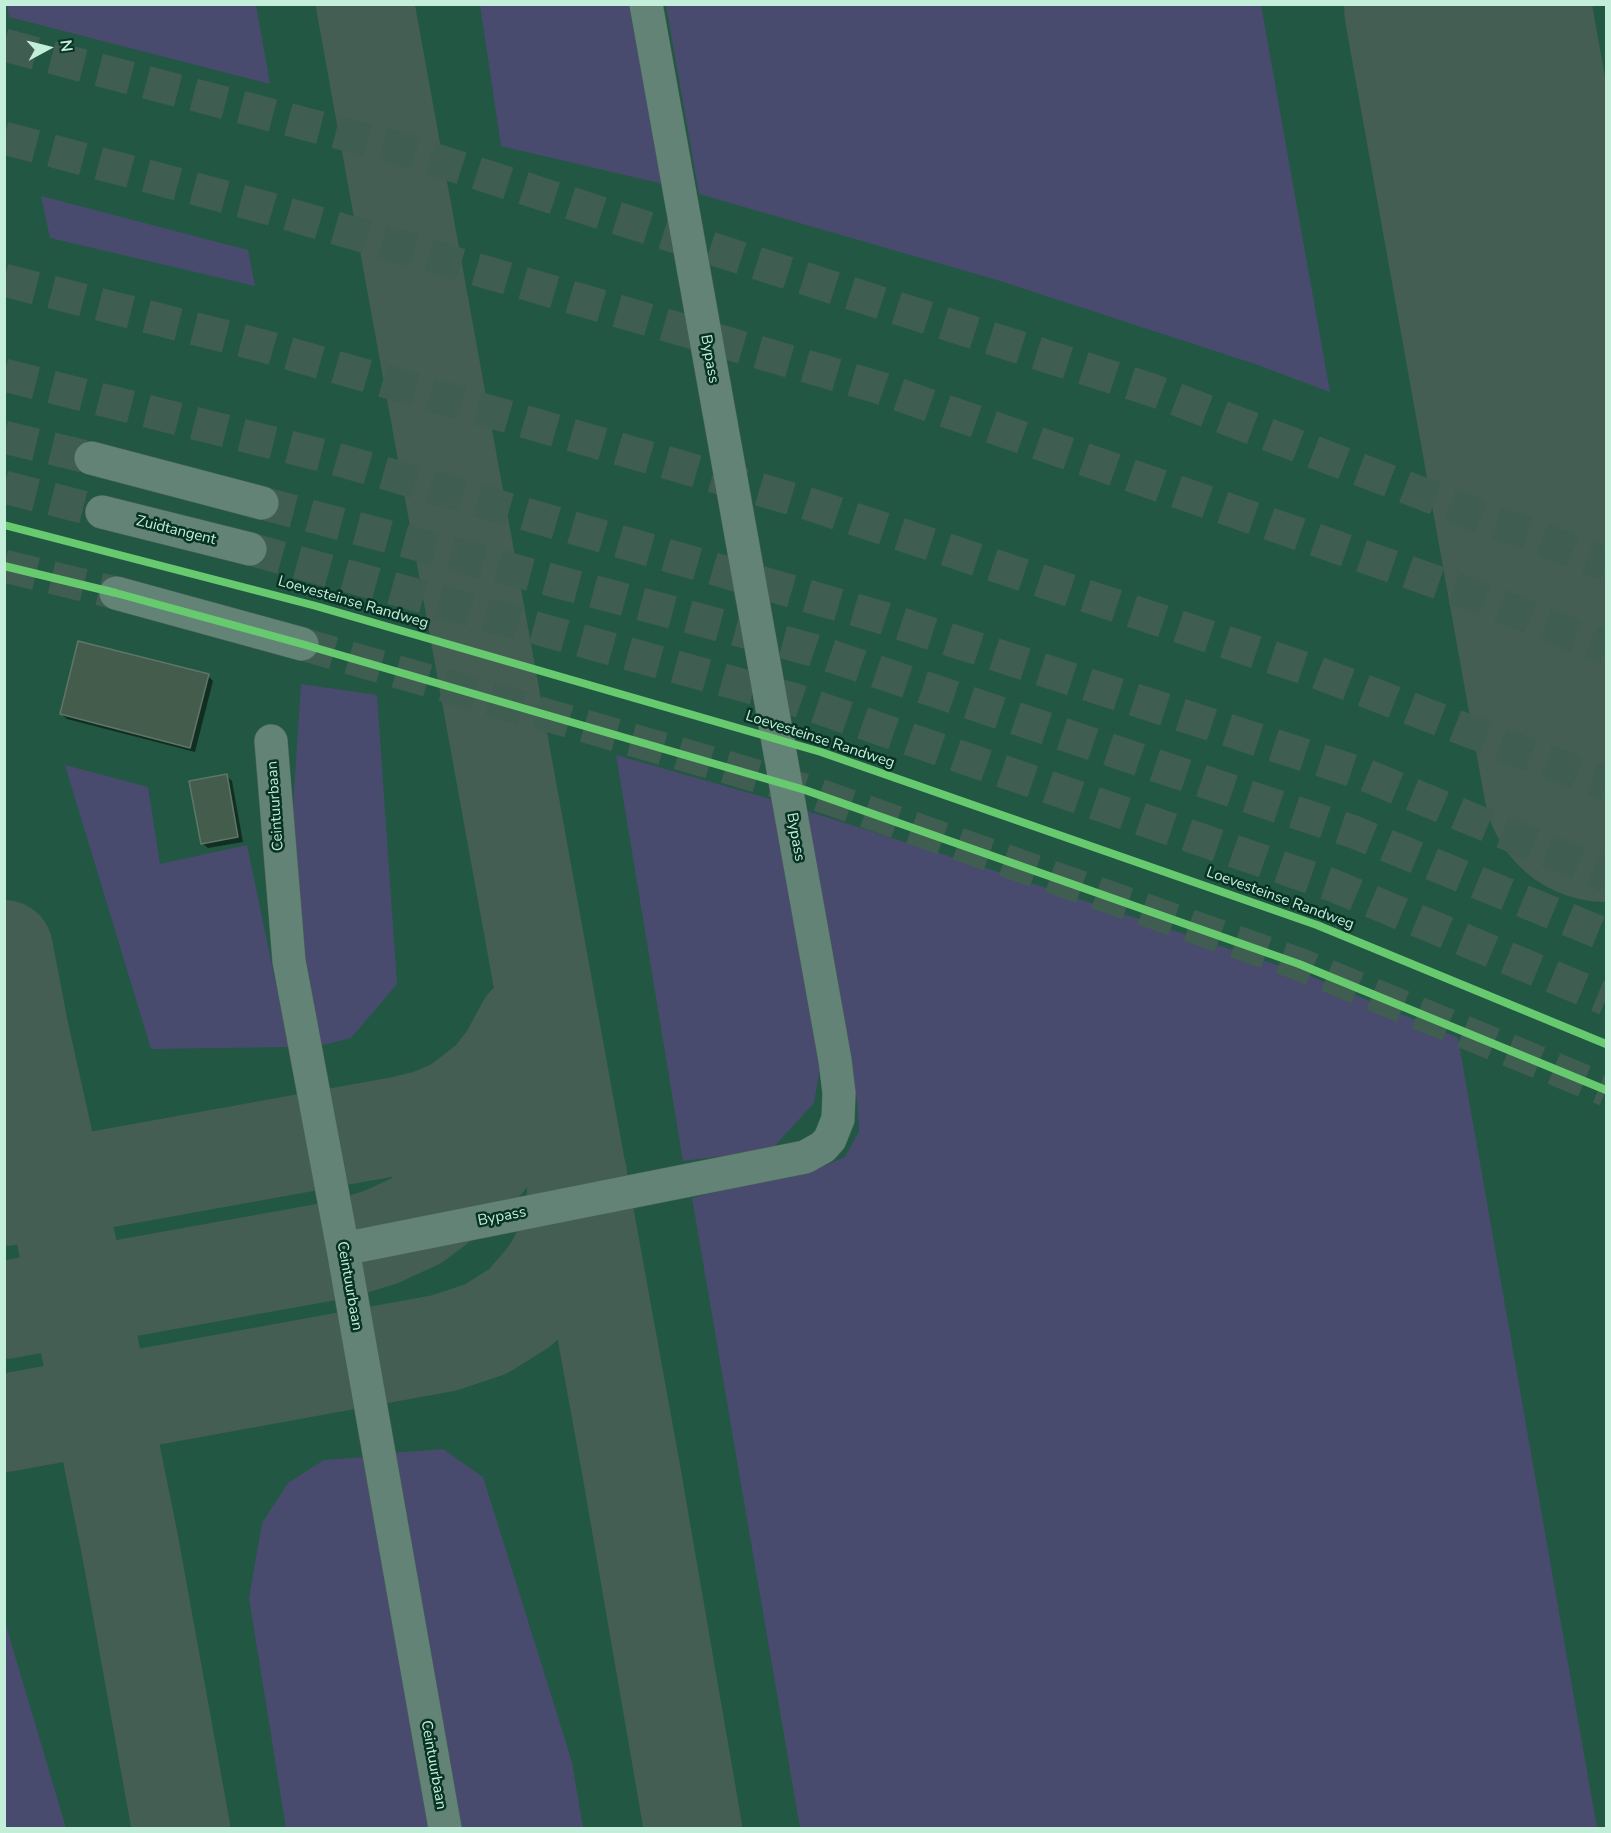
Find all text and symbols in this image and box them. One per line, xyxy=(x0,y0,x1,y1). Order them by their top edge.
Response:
north arrow xyxy=(18,18,78,78)
text: N xyxy=(54,39,78,53)
street label: Bypass xyxy=(696,333,722,385)
street label: Zuidtangent xyxy=(134,512,218,550)
street label: Loevesteinse Randweg xyxy=(276,573,430,633)
street label: Loevesteinse Randweg xyxy=(743,707,897,773)
street label: Ceintuurbaan xyxy=(264,760,288,852)
street label: Bypass xyxy=(782,811,808,863)
street label: Loevesteinse Randweg xyxy=(1204,864,1356,934)
street label: Bypass xyxy=(476,1203,528,1231)
street label: Ceintuurbaan xyxy=(332,1240,366,1332)
street label: Ceintuurbaan xyxy=(416,1719,450,1811)

